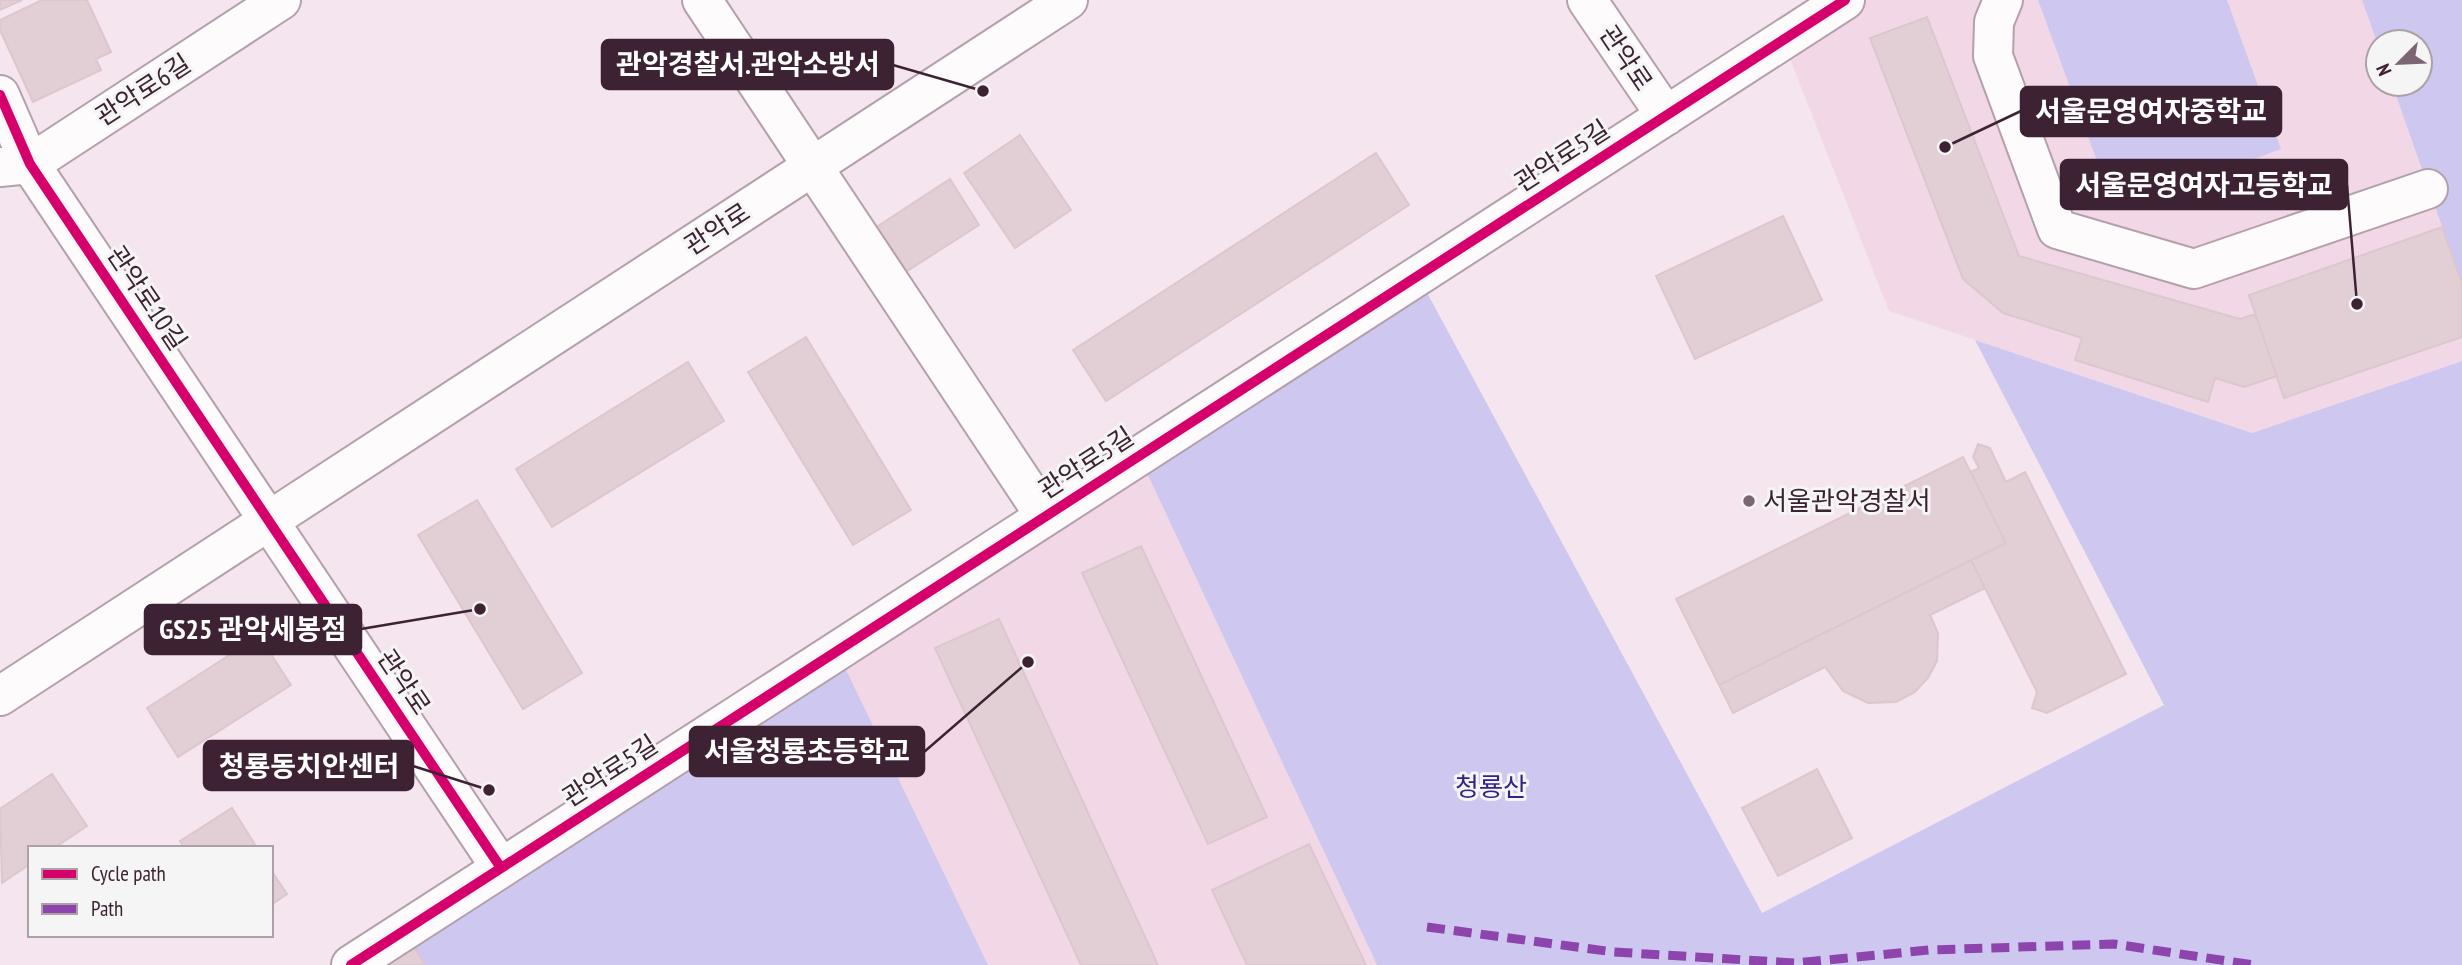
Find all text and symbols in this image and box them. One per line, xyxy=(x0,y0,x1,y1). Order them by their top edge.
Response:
street label: 관악로 xyxy=(1593,19,1660,97)
north arrow xyxy=(2364,28,2434,98)
callout: 관악경찰서.관악소방서 xyxy=(602,40,893,89)
text: 관악경찰서.관악소방서 xyxy=(616,45,880,82)
street label: 관악로6길 xyxy=(89,46,197,133)
text: N xyxy=(2370,60,2397,79)
callout: 서울문영여자중학교 xyxy=(2021,87,2281,136)
text: 서울문영여자중학교 xyxy=(2035,92,2267,129)
street label: 관악로5길 xyxy=(1508,112,1616,199)
callout: 서울문영여자고등학교 xyxy=(2061,160,2347,209)
text: 서울문영여자고등학교 xyxy=(2075,166,2333,203)
street label: 관악로 xyxy=(678,195,756,262)
street label: 관악로10길 xyxy=(100,239,194,356)
street label: 관악로5길 xyxy=(1032,419,1140,506)
place label: 서울관악경찰서 xyxy=(1763,484,1930,517)
marker: 서울관악경찰서 xyxy=(1741,493,1757,509)
callout: GS25 관악세봉점 xyxy=(145,605,361,654)
text: GS25 관악세봉점 xyxy=(159,610,347,647)
street label: 관악로 xyxy=(371,643,438,721)
street label: 관악로5길 xyxy=(556,727,664,814)
callout: 서울청룡초등학교 xyxy=(690,727,924,776)
text: 서울청룡초등학교 xyxy=(704,732,910,769)
callout: 청룡동치안센터 xyxy=(204,741,413,790)
text: 청룡동치안센터 xyxy=(219,747,399,784)
park label: 청룡산 xyxy=(1455,770,1527,803)
legend xyxy=(28,846,273,937)
text: Cycle path xyxy=(91,860,166,887)
text: Path xyxy=(91,895,123,922)

